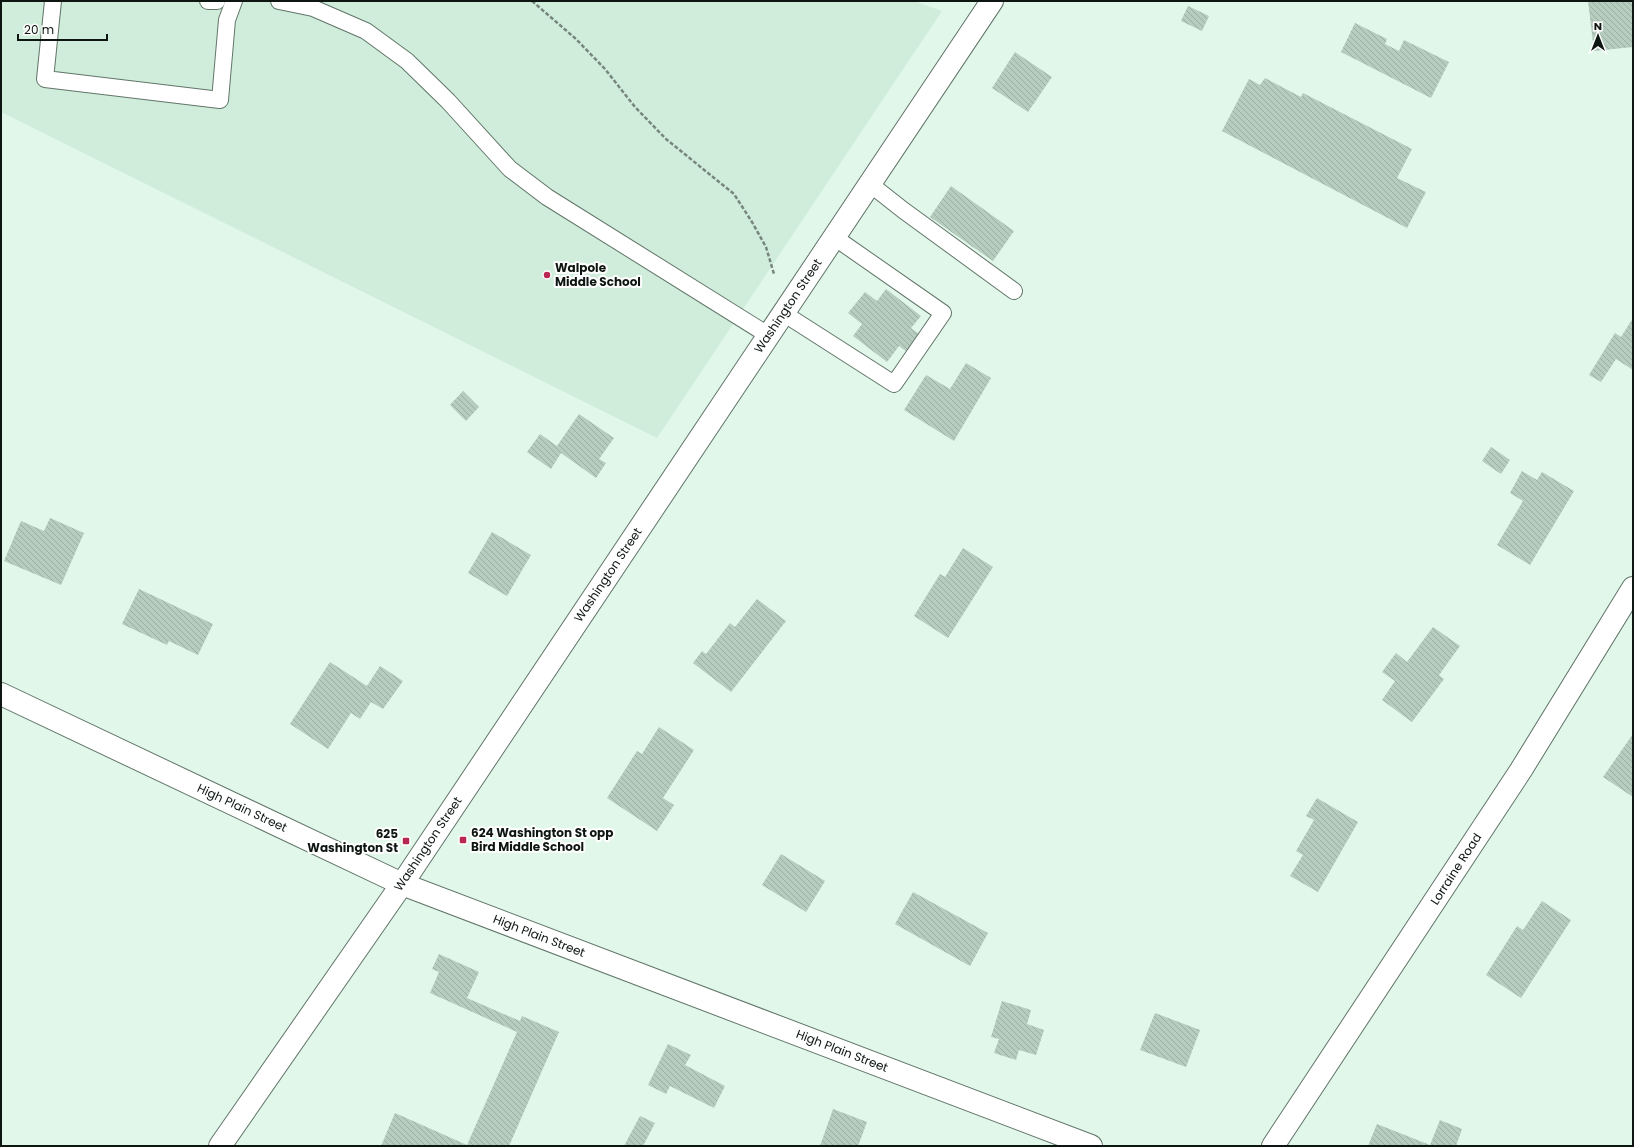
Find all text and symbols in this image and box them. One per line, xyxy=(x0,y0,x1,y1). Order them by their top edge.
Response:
scale bar xyxy=(18,16,107,42)
north arrow xyxy=(1578,16,1618,56)
text: N xyxy=(1594,18,1602,34)
text: 20 m xyxy=(24,21,54,38)
street label: Washington Street xyxy=(750,255,826,356)
place label: Walpole Middle School xyxy=(555,259,641,290)
marker: Walpole Middle School xyxy=(542,270,552,280)
street label: Washington Street xyxy=(570,524,646,625)
street label: High Plain Street xyxy=(195,779,290,836)
street label: Washington Street xyxy=(390,793,466,894)
place label: 624 Washington St opp Bird Middle School xyxy=(471,824,613,855)
place label: 625 Washington St xyxy=(307,825,398,856)
street label: Lorraine Road xyxy=(1426,830,1485,908)
marker: 624 Washington St opp Bird Middle School xyxy=(458,835,468,845)
marker: 625 Washington St xyxy=(401,836,411,846)
street label: High Plain Street xyxy=(491,910,588,961)
street label: High Plain Street xyxy=(794,1025,891,1076)

